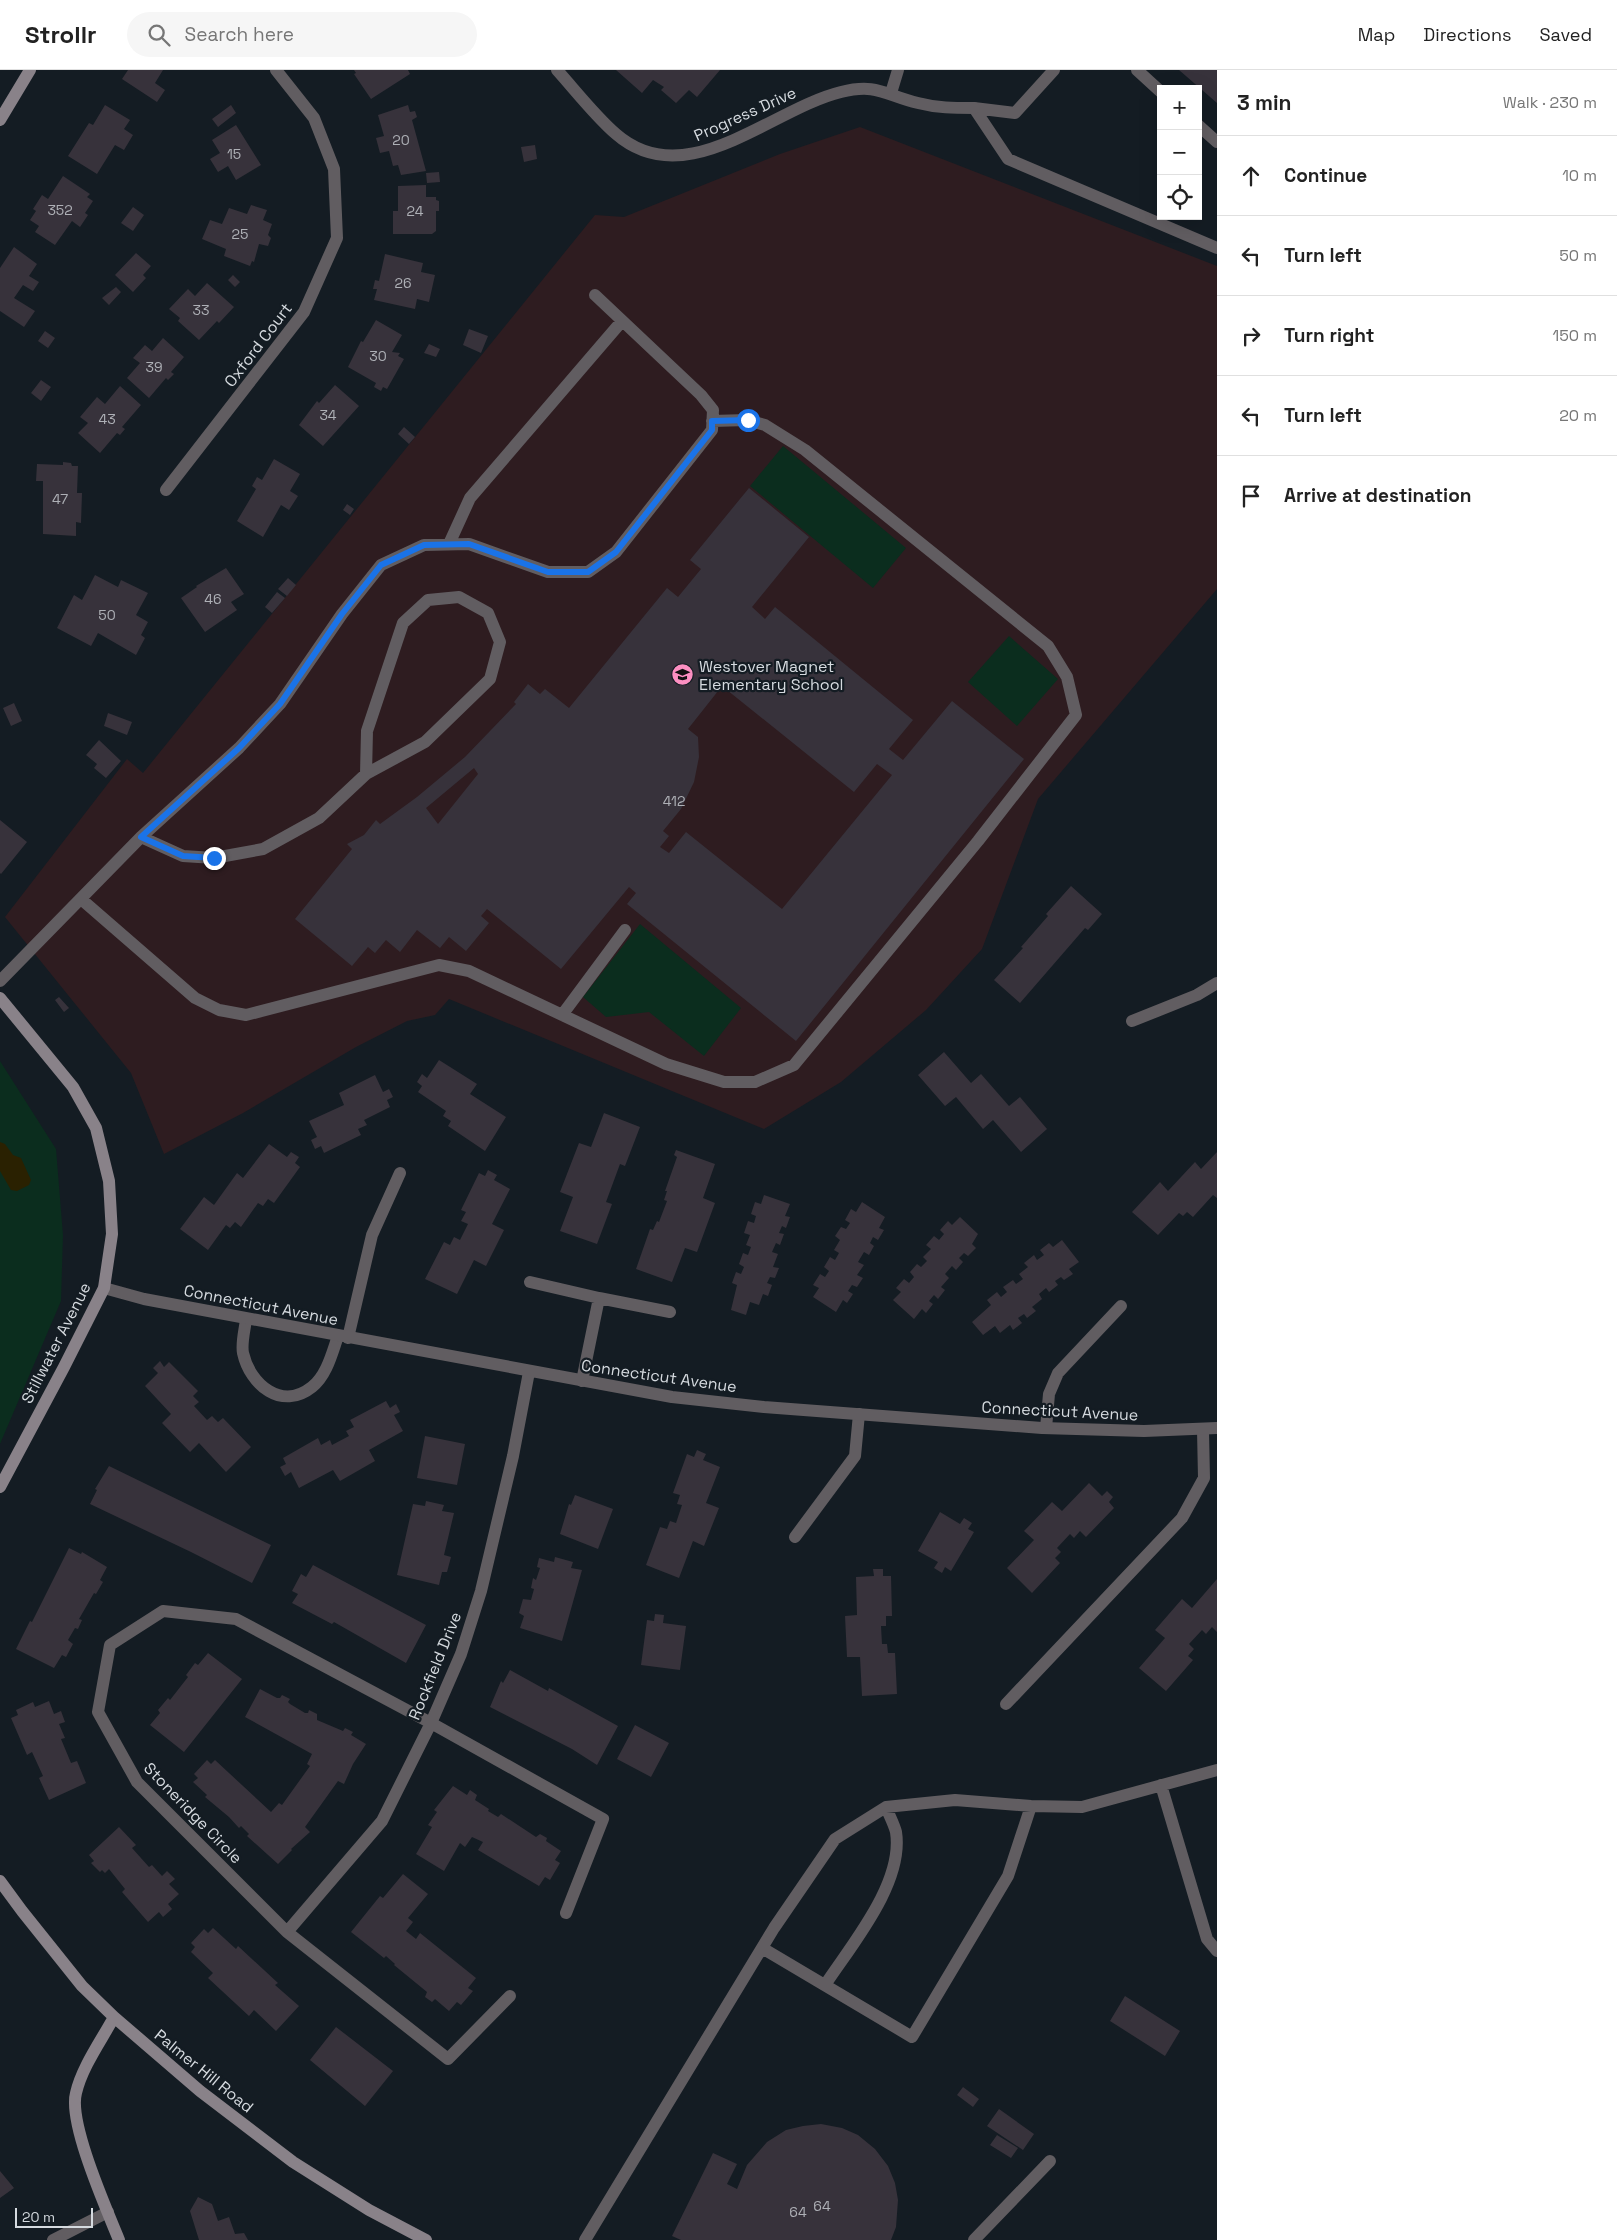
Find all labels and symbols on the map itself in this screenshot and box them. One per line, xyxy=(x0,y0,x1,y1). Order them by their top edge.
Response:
street label: Progress Drive xyxy=(690,82,800,146)
house number: 20 xyxy=(392,131,410,149)
house number: 15 xyxy=(227,145,241,163)
house number: 352 xyxy=(47,201,73,219)
house number: 24 xyxy=(407,202,424,220)
house number: 25 xyxy=(232,225,248,243)
house number: 26 xyxy=(394,274,412,292)
street label: Oxford Court xyxy=(219,299,297,391)
house number: 33 xyxy=(193,301,209,319)
house number: 30 xyxy=(369,347,387,365)
house number: 39 xyxy=(145,358,163,376)
house number: 34 xyxy=(319,406,337,424)
route start xyxy=(737,409,760,432)
house number: 43 xyxy=(98,410,116,428)
house number: 47 xyxy=(52,490,68,508)
house number: 46 xyxy=(204,590,222,608)
house number: 50 xyxy=(98,606,116,624)
place label: Westover Magnet Elementary School xyxy=(699,656,844,695)
school or university icon: Westover Magnet Elementary School xyxy=(671,663,695,687)
house number: 412 xyxy=(663,792,685,810)
route end xyxy=(203,847,226,870)
street label: Stillwater Avenue xyxy=(16,1279,96,1407)
street label: Connecticut Avenue xyxy=(182,1280,340,1330)
street label: Connecticut Avenue xyxy=(580,1355,738,1397)
street label: Connecticut Avenue xyxy=(981,1396,1139,1426)
street label: Rockfield Drive xyxy=(404,1609,466,1723)
street label: Stoneridge Circle xyxy=(139,1758,247,1868)
street label: Palmer Hill Road xyxy=(150,2025,258,2117)
house number: 64 xyxy=(813,2197,831,2215)
house number: 64 xyxy=(789,2203,807,2221)
scale bar xyxy=(15,2205,92,2228)

